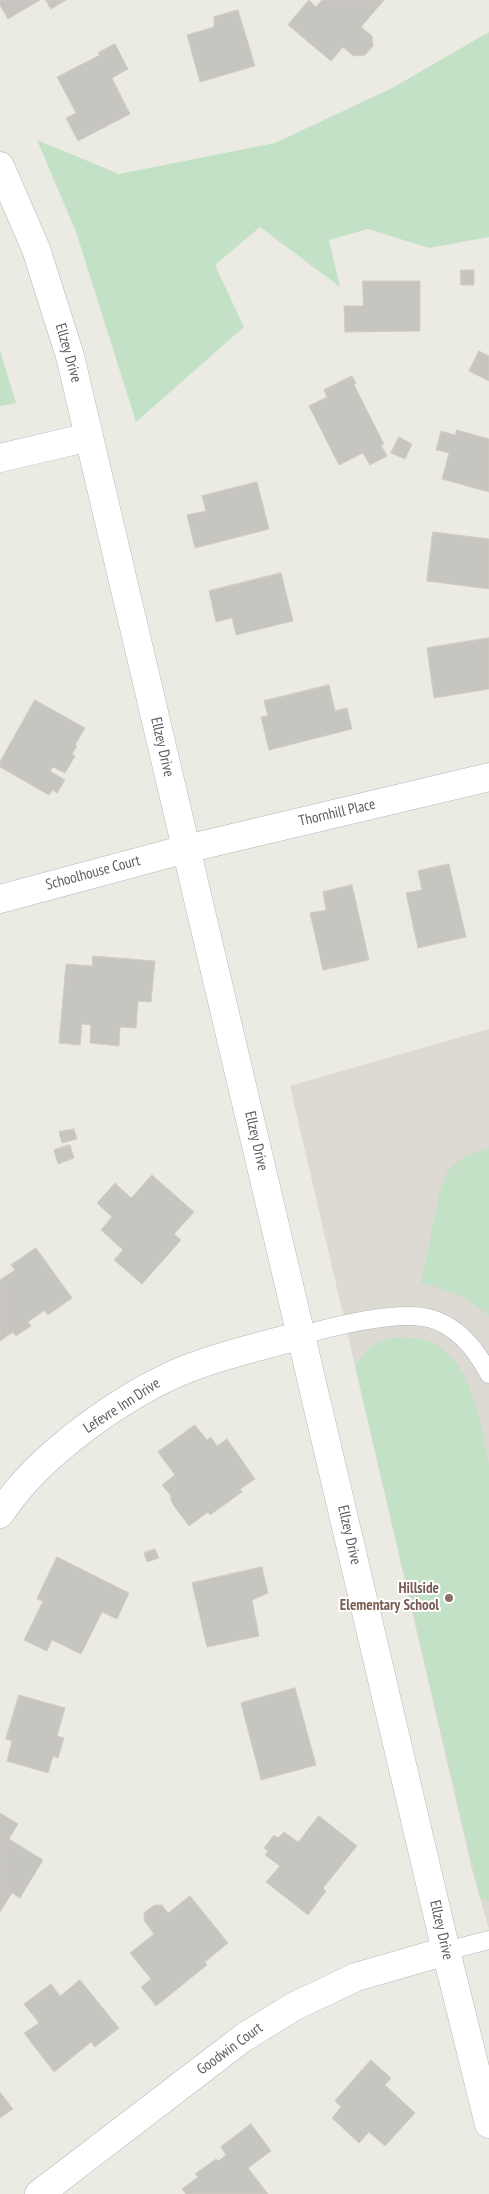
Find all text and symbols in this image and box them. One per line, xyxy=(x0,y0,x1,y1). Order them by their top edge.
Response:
street label: Ellzey Drive xyxy=(51,321,85,385)
street label: Ellzey Drive xyxy=(146,715,178,779)
street label: Thornhill Place xyxy=(297,795,377,831)
street label: Schoolhouse Court xyxy=(44,852,142,894)
street label: Ellzey Drive xyxy=(240,1109,272,1173)
street label: Lefevre Inn Drive xyxy=(80,1375,164,1437)
street label: Ellzey Drive xyxy=(333,1503,365,1567)
place label: Hillside Elementary School xyxy=(340,1580,439,1615)
marker: Hillside Elementary School xyxy=(443,1592,455,1604)
street label: Ellzey Drive xyxy=(425,1898,457,1962)
street label: Goodwin Court xyxy=(194,2019,266,2079)

